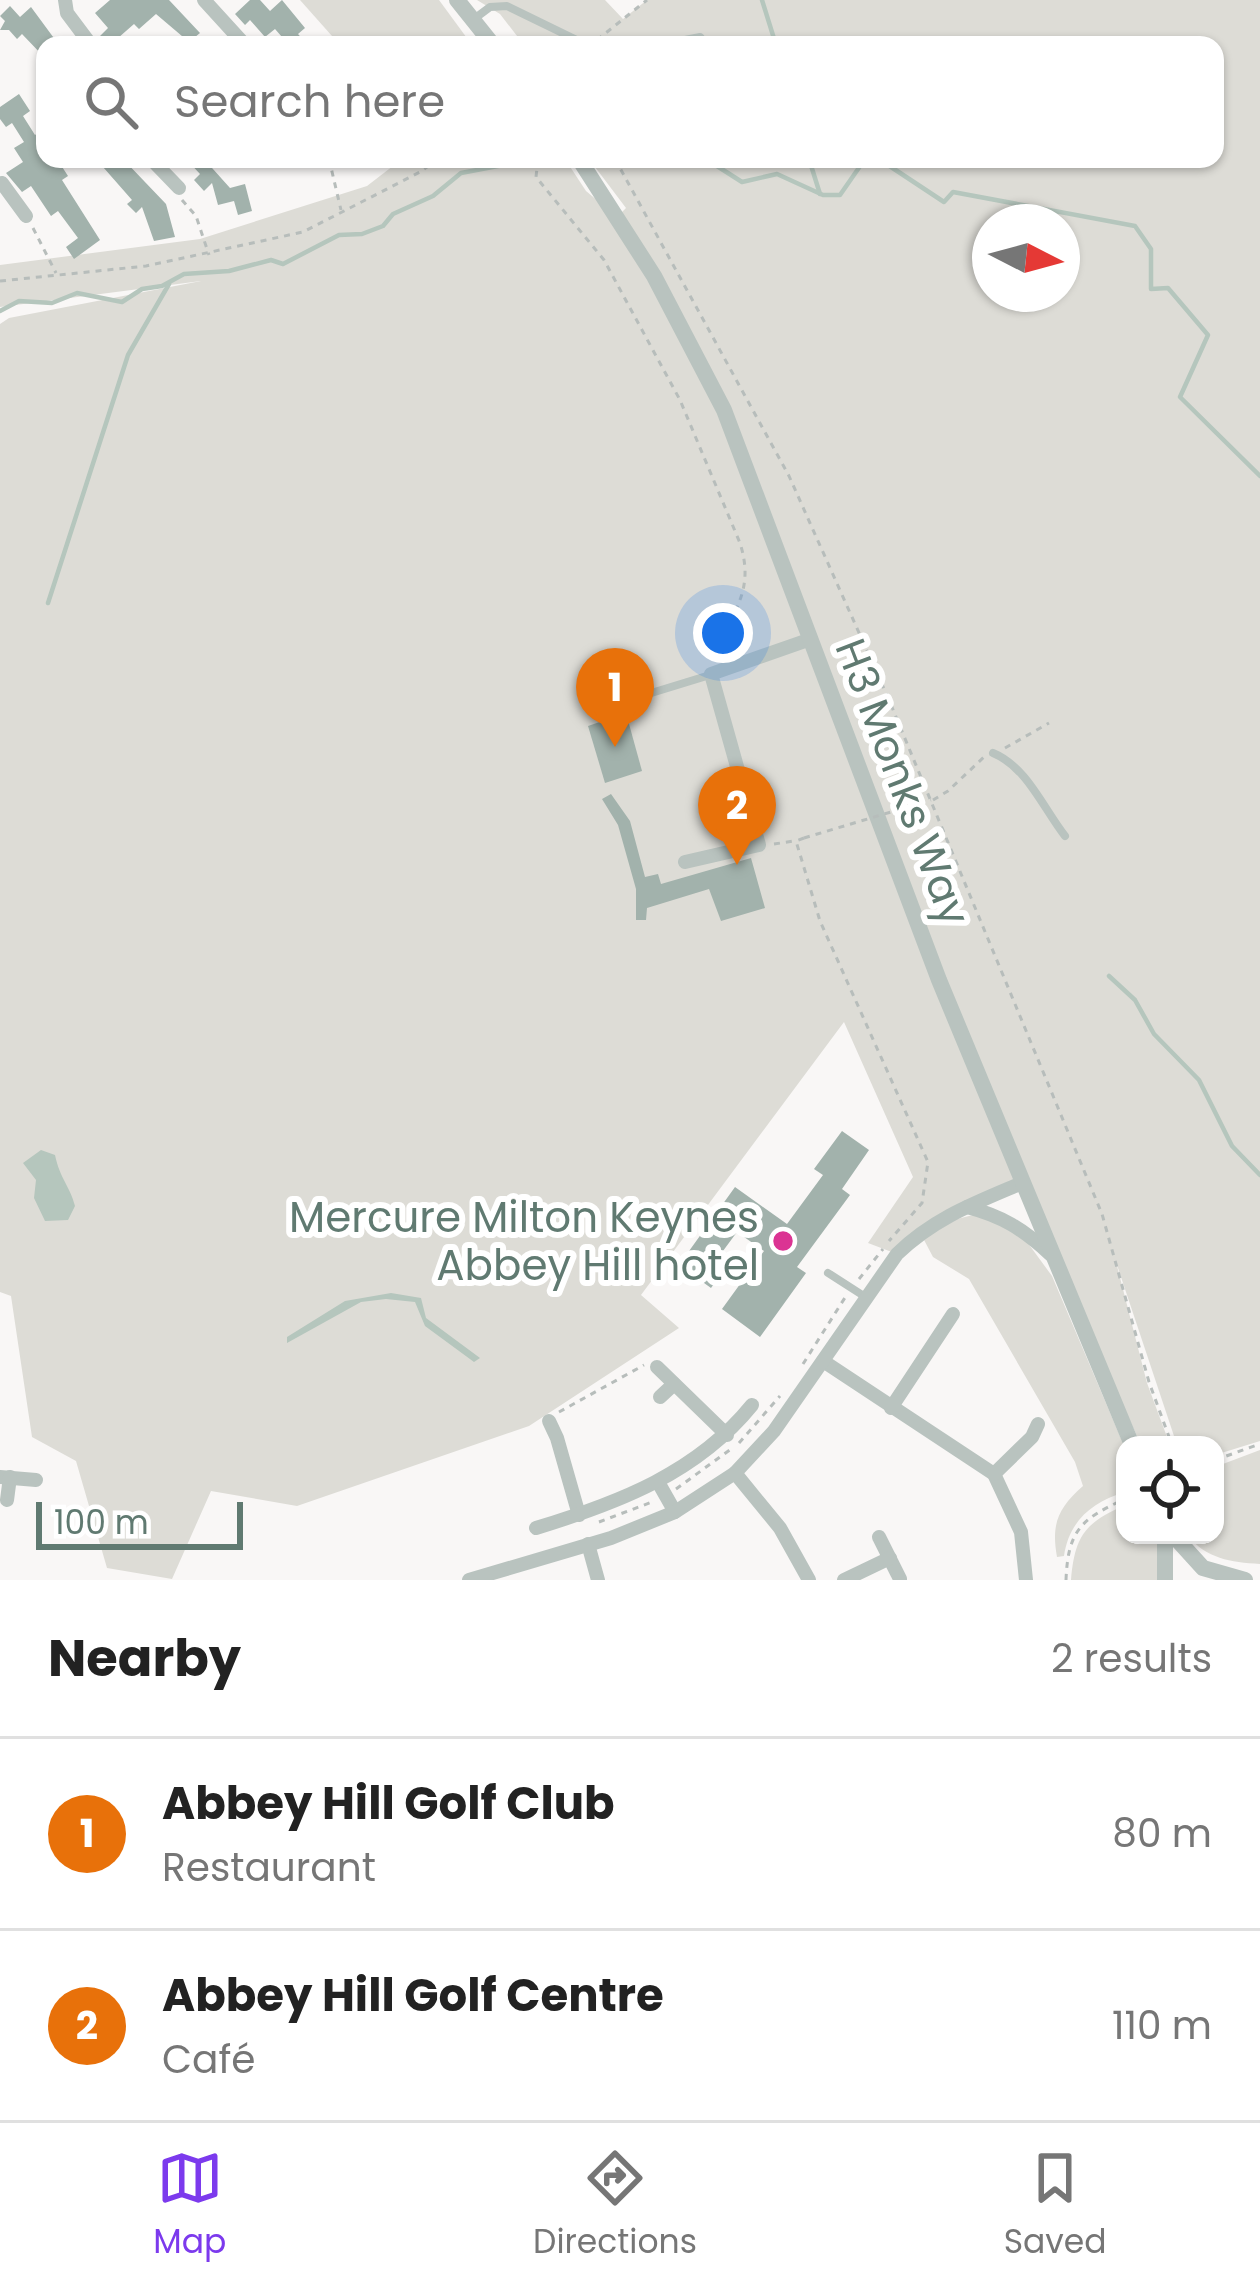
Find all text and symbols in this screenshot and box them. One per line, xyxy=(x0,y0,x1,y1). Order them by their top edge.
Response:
search box xyxy=(36,36,1224,168)
icon: search xyxy=(78,69,144,135)
text: Search here xyxy=(174,70,445,133)
north arrow xyxy=(972,204,1080,312)
your location xyxy=(693,603,753,663)
street label: H3 Monks Way xyxy=(821,630,984,934)
pin: 1 xyxy=(576,648,654,747)
pin: 2 xyxy=(698,766,776,865)
place label: Mercure Milton Keynes Abbey Hill hotel xyxy=(289,1188,759,1295)
marker: Mercure Milton Keynes Abbey Hill hotel xyxy=(770,1228,796,1254)
map controls xyxy=(1116,1436,1224,1544)
button: locate xyxy=(1116,1436,1224,1544)
scale bar xyxy=(36,1496,243,1549)
text: 100 m xyxy=(54,1499,149,1546)
text: Nearby xyxy=(48,1622,241,1694)
text: 2 results xyxy=(1051,1631,1212,1686)
text: Abbey Hill Golf Club xyxy=(162,1772,615,1835)
text: 1 xyxy=(80,1806,94,1861)
text: 80 m xyxy=(1112,1806,1212,1861)
text: Restaurant xyxy=(162,1840,376,1895)
text: Abbey Hill Golf Centre xyxy=(162,1964,664,2027)
text: 2 xyxy=(76,1998,98,2053)
text: 110 m xyxy=(1112,1998,1212,2053)
text: Café xyxy=(162,2032,255,2087)
tab: Map xyxy=(153,2145,226,2267)
tab: Directions xyxy=(533,2145,697,2267)
tab: Saved xyxy=(1004,2145,1107,2267)

